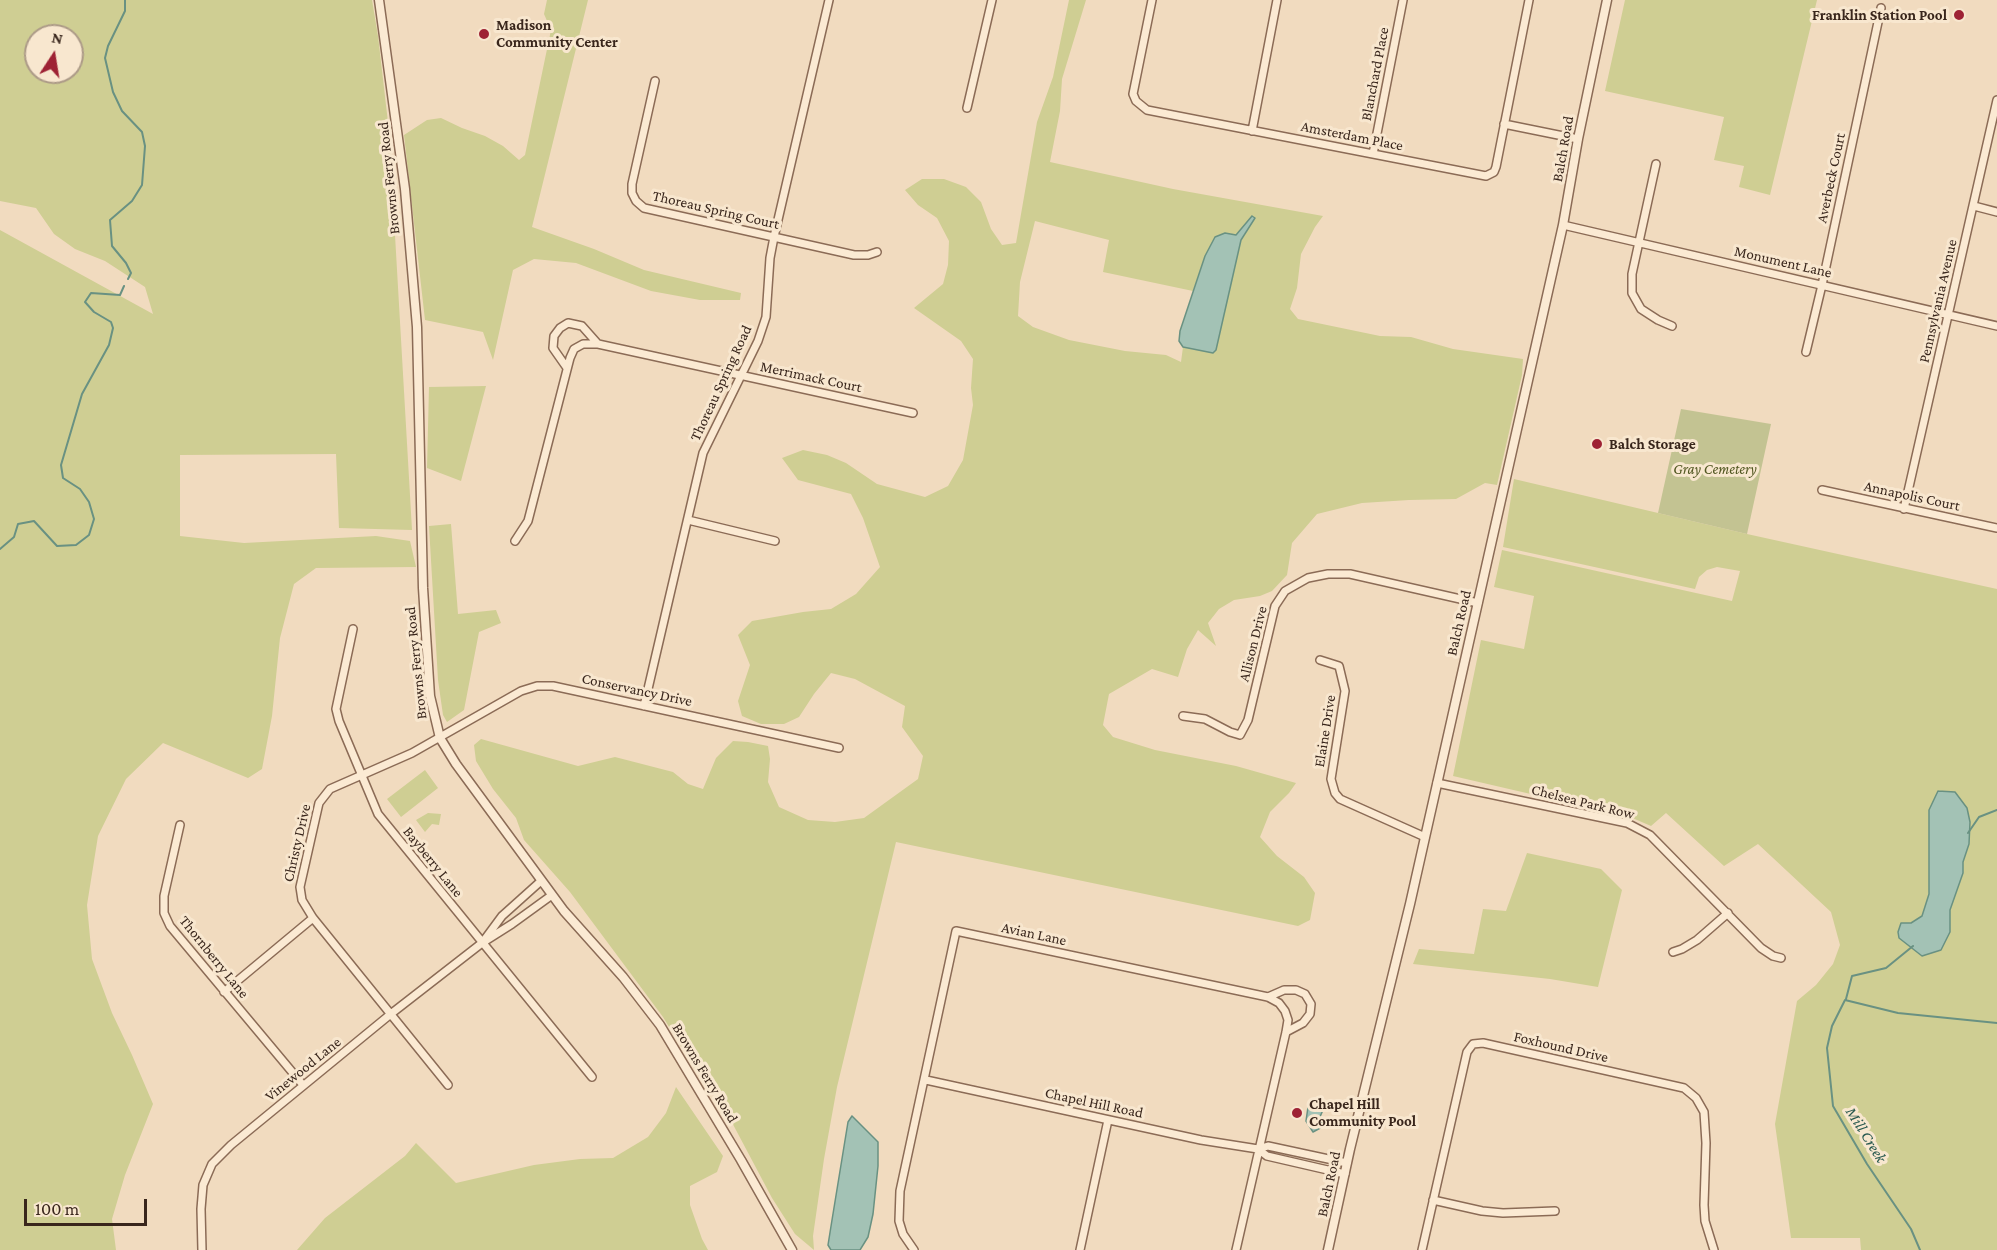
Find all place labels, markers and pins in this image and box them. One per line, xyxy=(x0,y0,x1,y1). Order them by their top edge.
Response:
place label: Franklin Station Pool xyxy=(1812,6,1947,24)
marker: Franklin Station Pool xyxy=(1952,8,1966,22)
place label: Madison Community Center xyxy=(496,16,618,51)
marker: Madison Community Center xyxy=(477,27,491,41)
place label: Balch Storage xyxy=(1609,435,1696,453)
marker: Balch Storage xyxy=(1590,437,1604,451)
place label: Chapel Hill Community Pool xyxy=(1309,1095,1416,1130)
marker: Chapel Hill Community Pool xyxy=(1290,1106,1304,1120)

